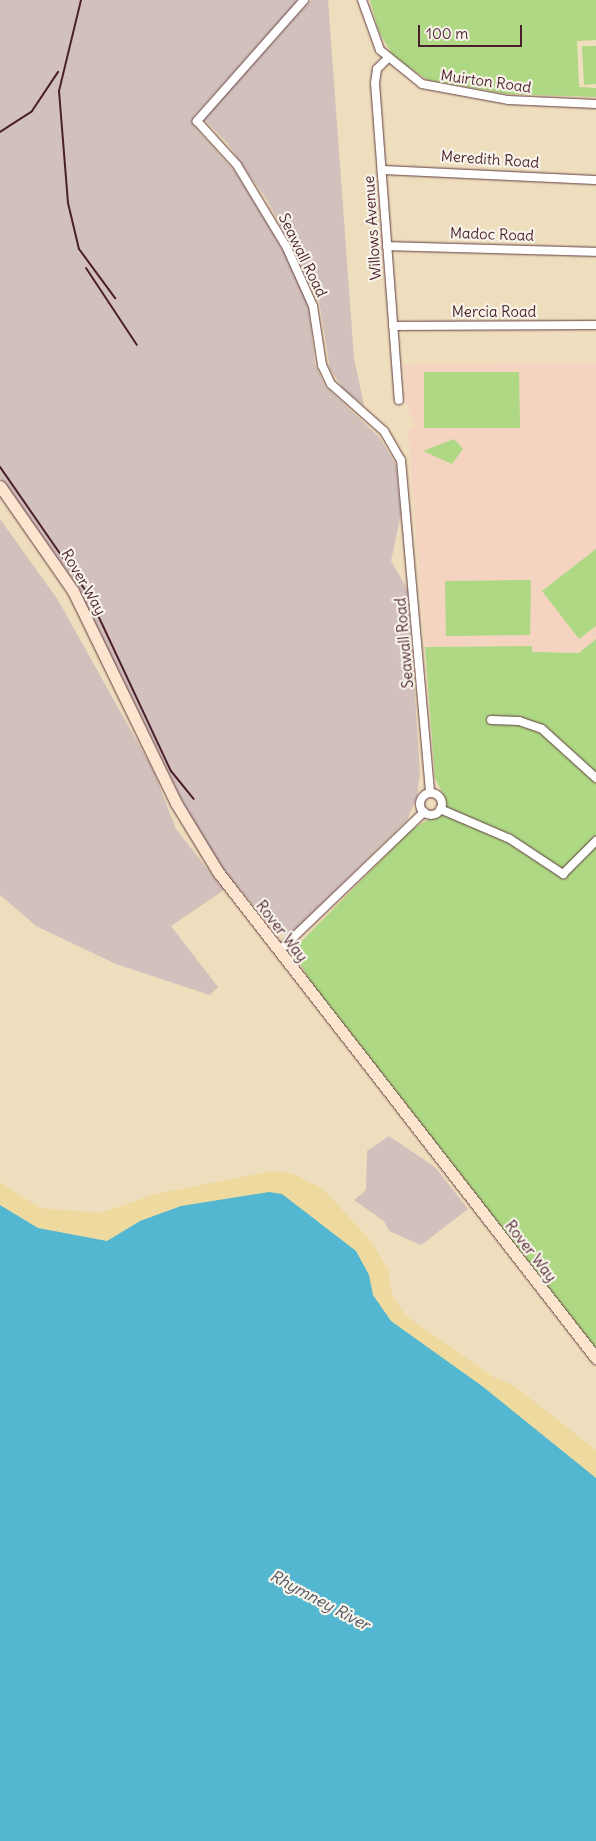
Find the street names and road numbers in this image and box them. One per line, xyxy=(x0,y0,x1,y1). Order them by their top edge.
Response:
street label: Muirton Road xyxy=(440,66,532,96)
street label: Meredith Road xyxy=(440,147,540,171)
street label: Willows Avenue xyxy=(359,175,385,281)
street label: Seawall Road xyxy=(275,210,331,300)
street label: Madoc Road xyxy=(450,224,534,244)
street label: Mercia Road xyxy=(452,303,536,321)
street label: Rover Way xyxy=(58,546,110,618)
street label: Seawall Road xyxy=(391,597,417,689)
street label: Rover Way xyxy=(252,897,312,965)
street label: Rover Way xyxy=(501,1217,561,1285)

